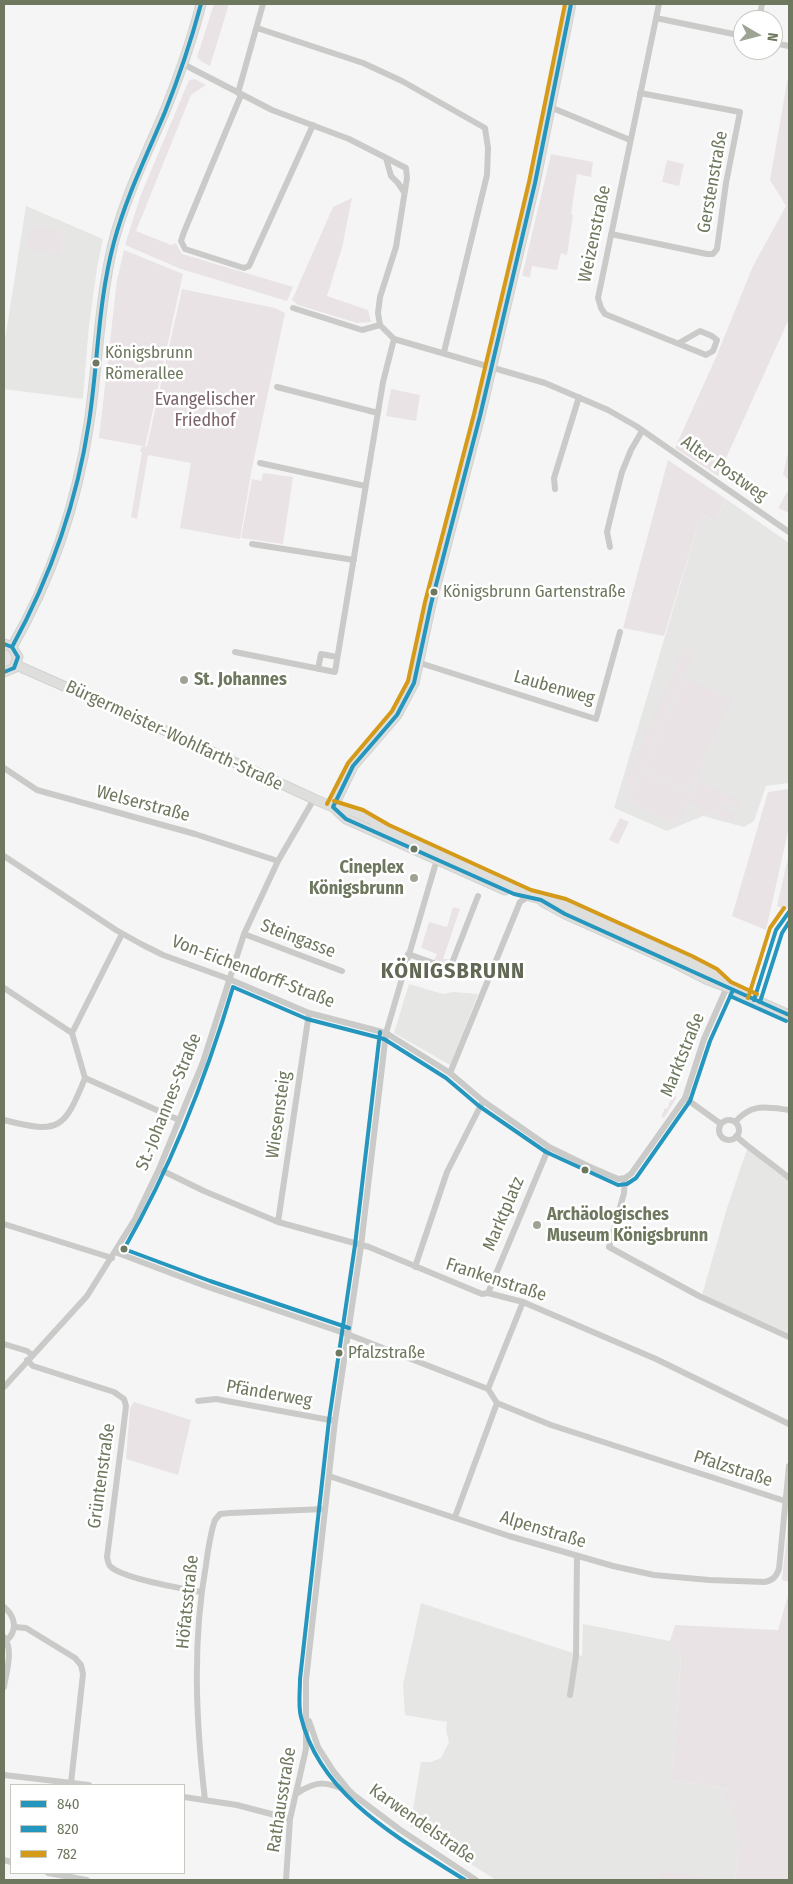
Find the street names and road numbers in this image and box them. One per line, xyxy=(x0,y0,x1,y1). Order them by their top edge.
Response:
street label: Gerstenstraße xyxy=(693,129,733,235)
street label: Weizenstraße xyxy=(574,183,616,285)
street label: Alter Postweg xyxy=(677,431,771,507)
street label: Laubenweg xyxy=(511,666,597,710)
street label: Bürgermeister-Wohlfarth-Straße xyxy=(62,676,286,796)
street label: Welserstraße xyxy=(94,781,192,827)
street label: Steingasse xyxy=(258,915,338,963)
street label: Von-Eichendorff-Straße xyxy=(169,931,337,1013)
street label: Marktstraße xyxy=(656,1010,710,1100)
street label: St.-Johannes-Straße xyxy=(132,1030,206,1174)
street label: Wiesensteig xyxy=(262,1070,296,1160)
street label: Marktplatz xyxy=(479,1174,529,1254)
street label: Frankenstraße xyxy=(443,1254,549,1306)
street label: Pfänderweg xyxy=(224,1376,314,1412)
street label: Grüntenstraße xyxy=(84,1422,120,1530)
street label: Pfalzstraße xyxy=(691,1446,775,1492)
street label: Alpenstraße xyxy=(497,1507,589,1553)
street label: Höfatsstraße xyxy=(172,1554,204,1650)
street label: Rathausstraße xyxy=(263,1746,301,1854)
street label: Karwendelstraße xyxy=(365,1779,479,1869)

